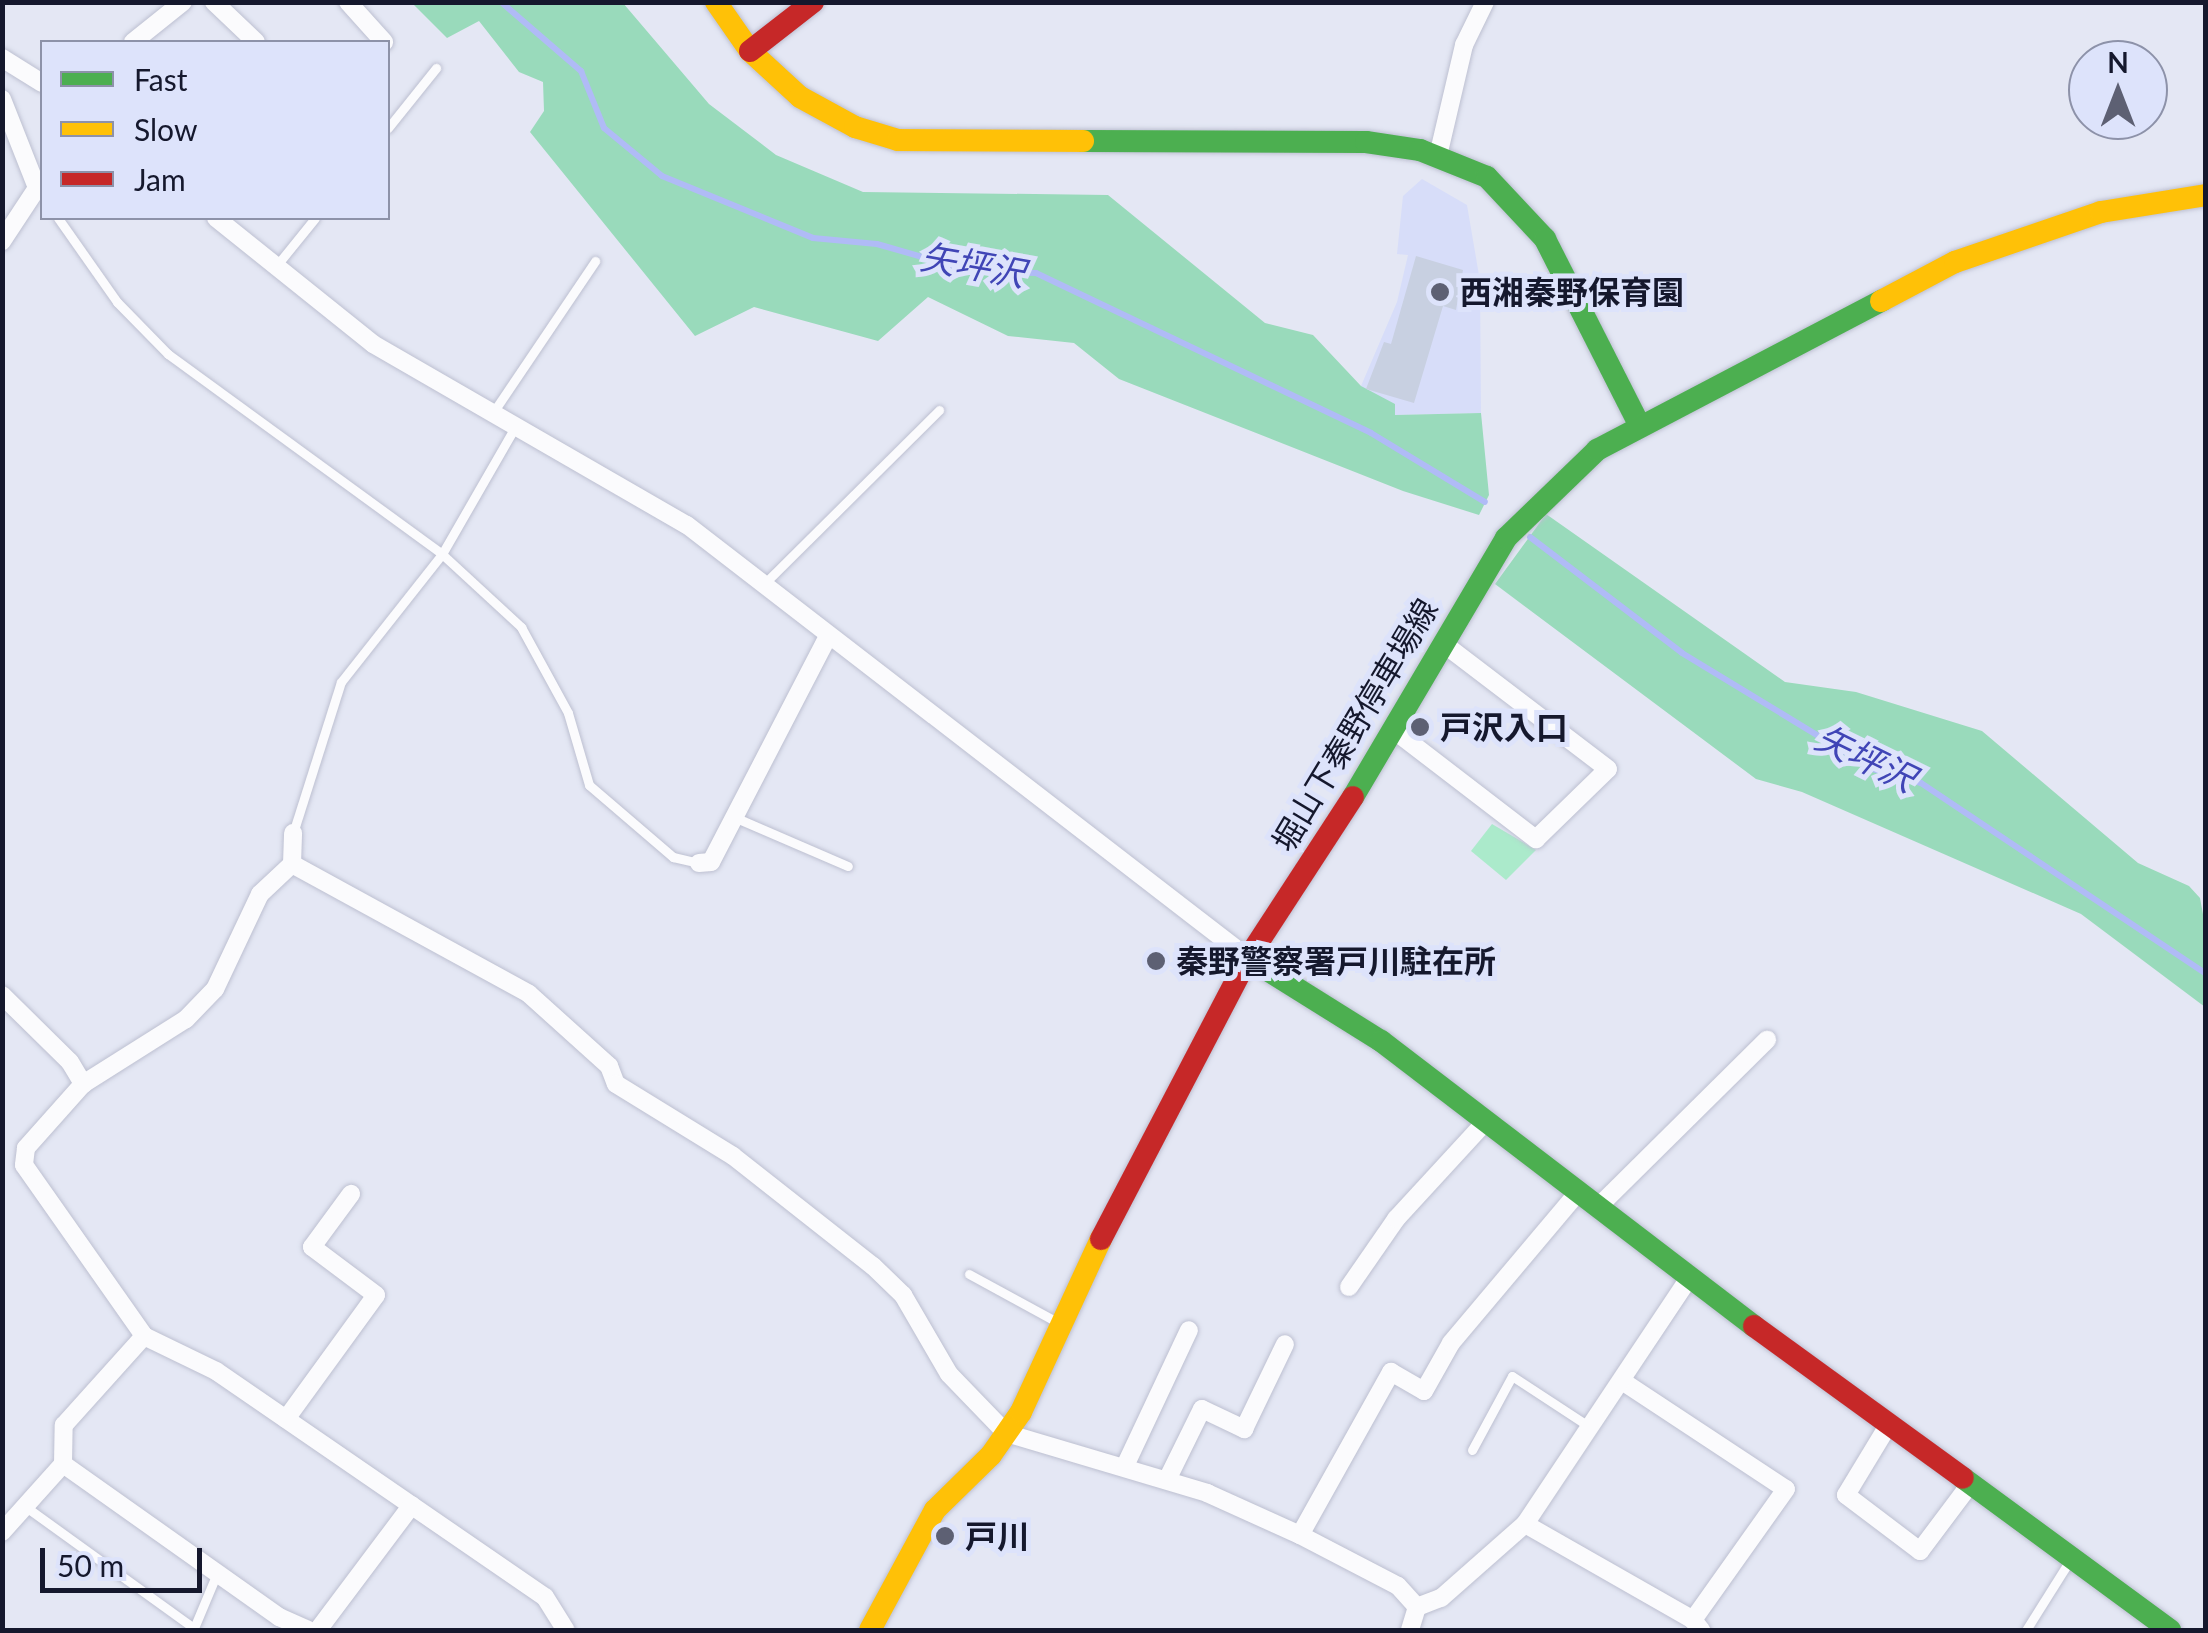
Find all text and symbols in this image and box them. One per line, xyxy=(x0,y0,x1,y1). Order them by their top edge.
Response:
legend xyxy=(40,40,390,220)
north arrow xyxy=(2068,40,2168,140)
text: N xyxy=(2107,45,2129,79)
text: Fast xyxy=(134,61,188,97)
text: Slow xyxy=(134,111,197,147)
text: Jam xyxy=(134,161,186,197)
water label: 矢坪沢 xyxy=(918,234,1028,294)
place label: 西湘秦野保育園 xyxy=(1460,273,1684,311)
marker: 西湘秦野保育園 xyxy=(1429,281,1451,303)
street label: 堀山下秦野停車場線 xyxy=(1264,592,1446,858)
place label: 戸沢入口 xyxy=(1440,708,1568,746)
water label: 矢坪沢 xyxy=(1810,715,1922,799)
marker: 戸沢入口 xyxy=(1409,716,1431,738)
place label: 秦野警察署戸川駐在所 xyxy=(1176,942,1496,980)
marker: 秦野警察署戸川駐在所 xyxy=(1145,950,1167,972)
place label: 戸川 xyxy=(965,1517,1029,1555)
marker: 戸川 xyxy=(934,1525,956,1547)
scale bar xyxy=(45,1528,208,1590)
text: 50 m xyxy=(57,1547,124,1583)

